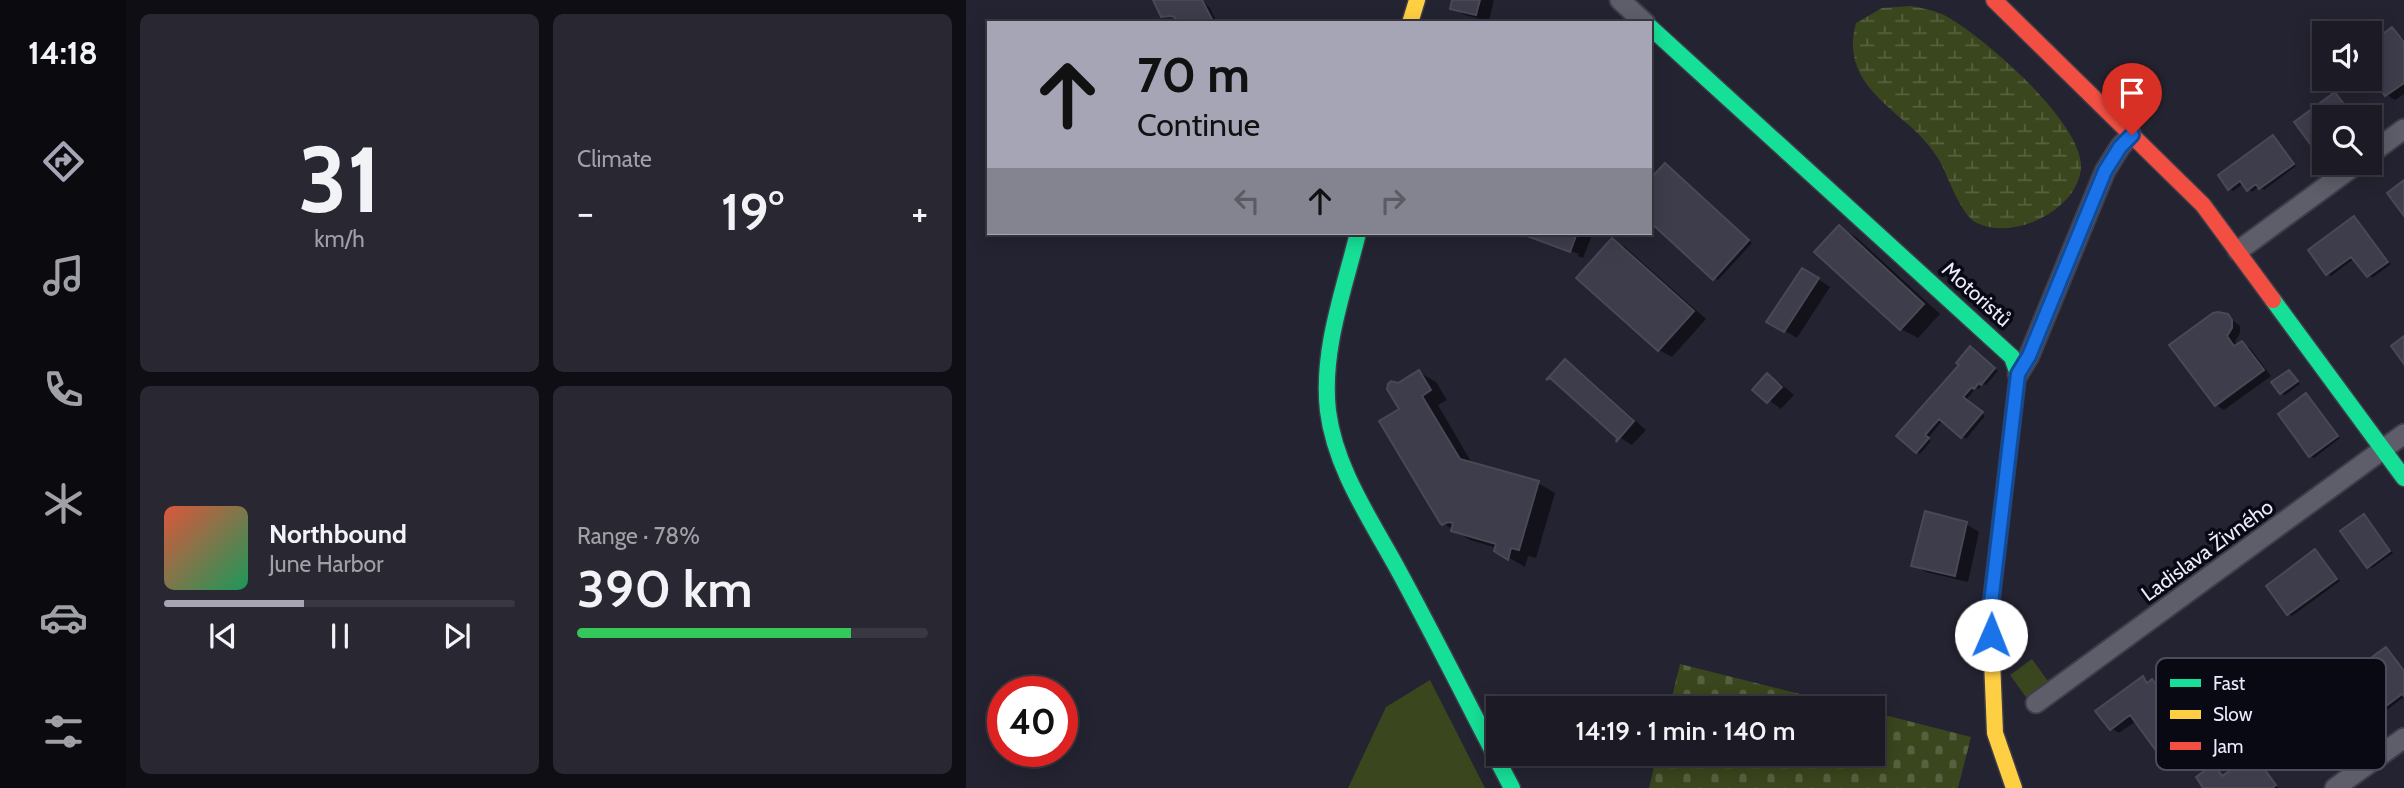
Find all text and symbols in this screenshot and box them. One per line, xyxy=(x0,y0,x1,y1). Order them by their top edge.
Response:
map controls xyxy=(2312,21,2382,175)
button: sound xyxy=(2312,21,2382,91)
text: 14:18 xyxy=(28,33,98,72)
text: 70 m xyxy=(1137,45,1250,104)
icon: ahead xyxy=(1022,49,1113,140)
pin xyxy=(2102,63,2162,135)
icon: arrive xyxy=(2113,74,2151,112)
text: Continue xyxy=(1137,105,1260,144)
button: search xyxy=(2312,105,2382,175)
text: 31 xyxy=(298,124,381,235)
icon: directions xyxy=(39,137,88,186)
text: Climate xyxy=(577,145,652,173)
text: 19° xyxy=(721,180,784,243)
icon: left xyxy=(1228,182,1266,220)
icon: ahead xyxy=(1301,182,1339,220)
icon: right xyxy=(1374,182,1412,220)
text: − xyxy=(577,189,594,236)
text: + xyxy=(911,189,928,236)
text: km/h xyxy=(314,225,365,253)
icon: music xyxy=(39,251,88,300)
street label: Motoristů xyxy=(1937,256,2017,332)
icon: phone xyxy=(39,365,88,414)
icon: climate xyxy=(39,479,88,528)
street label: Ladislava Živného xyxy=(2136,493,2278,606)
text: Northbound xyxy=(269,518,407,550)
text: Range · 78% xyxy=(577,522,700,550)
text: June Harbor xyxy=(269,550,383,578)
text: 390 km xyxy=(577,557,753,620)
icon: car xyxy=(39,593,88,642)
position arrow xyxy=(1954,598,2028,672)
icon: previous xyxy=(204,617,242,655)
icon: pause xyxy=(321,617,359,655)
icon: next xyxy=(438,617,476,655)
legend xyxy=(2156,658,2386,770)
text: Fast xyxy=(2213,672,2246,695)
speed limit sign: 40 xyxy=(987,676,1078,767)
text: Slow xyxy=(2213,703,2253,726)
icon: filters xyxy=(39,707,88,756)
text: 14:19 · 1 min · 140 m xyxy=(1576,715,1795,747)
text: Jam xyxy=(2212,735,2243,758)

